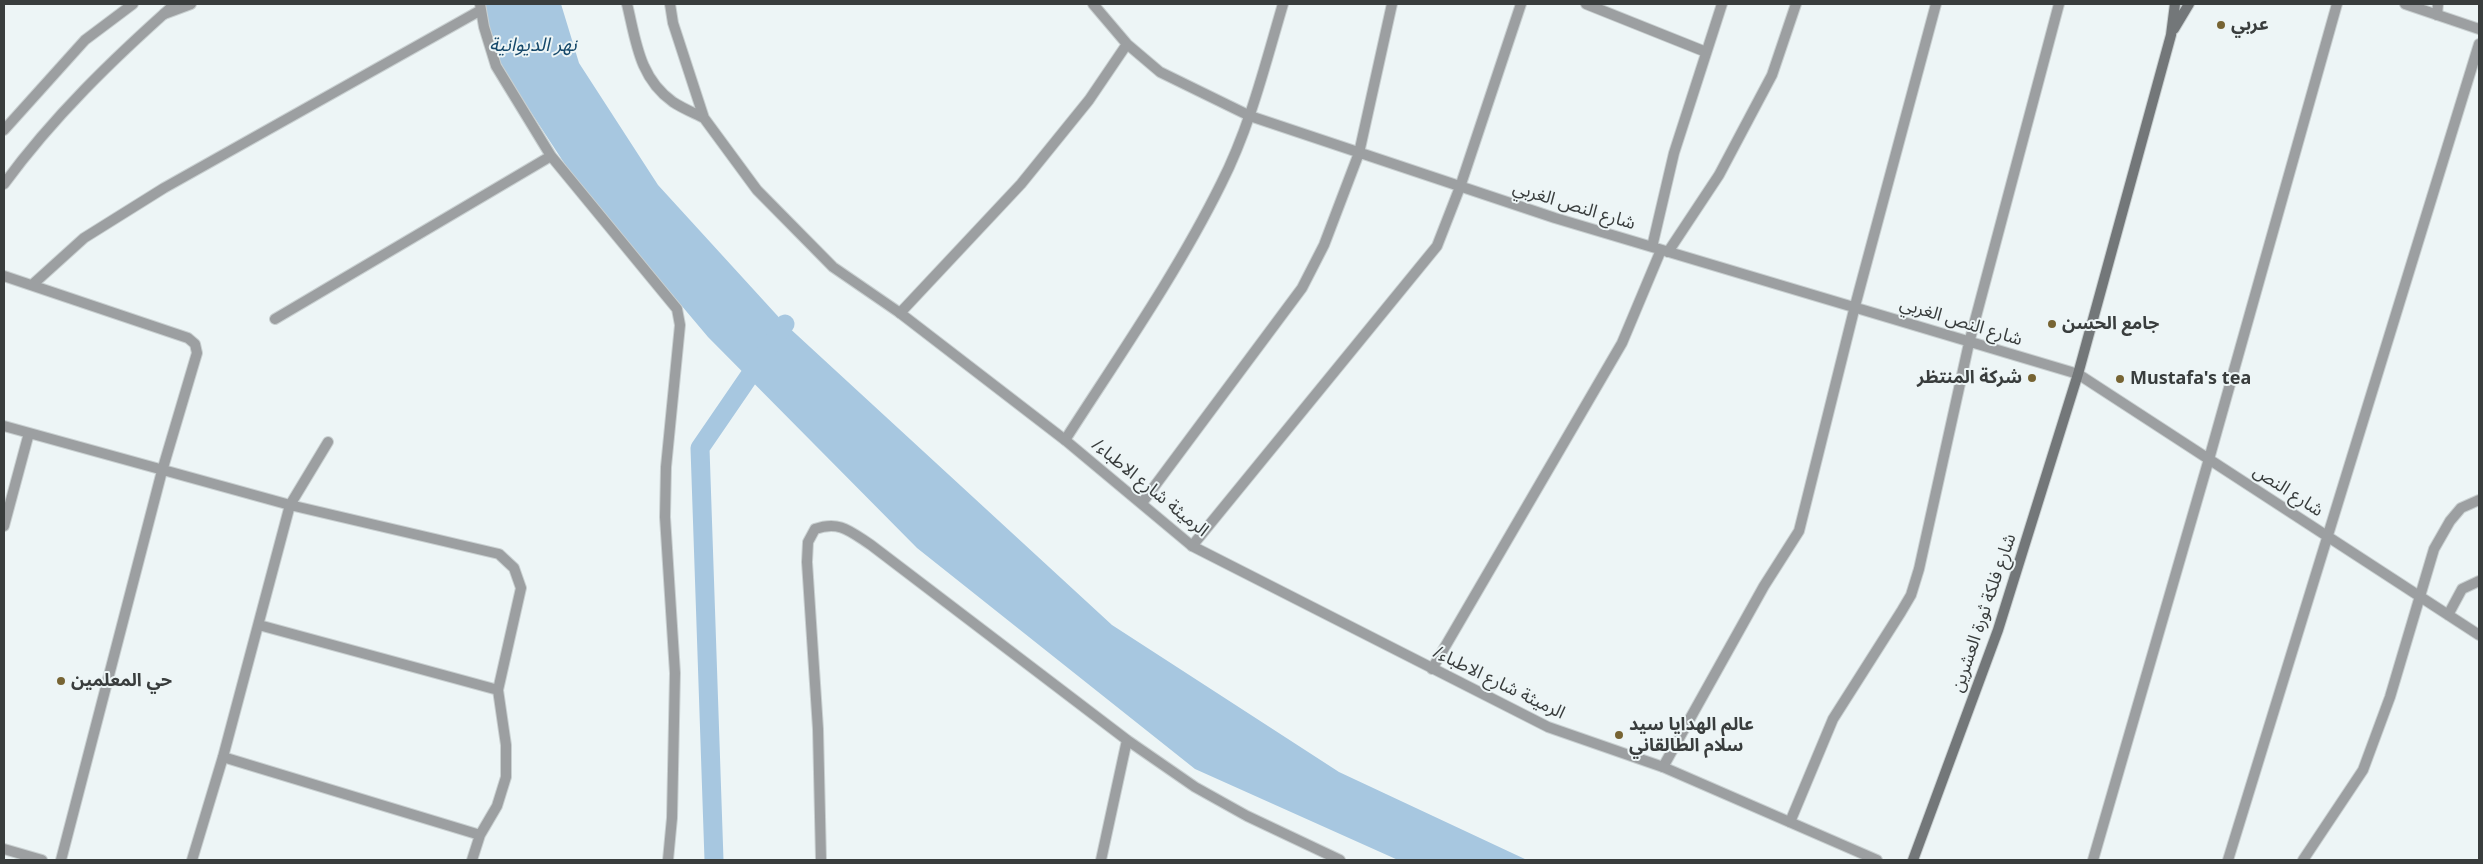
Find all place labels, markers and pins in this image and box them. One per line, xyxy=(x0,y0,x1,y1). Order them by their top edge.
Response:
place label: عربي xyxy=(2231,14,2269,36)
marker: عربي xyxy=(2215,19,2227,31)
place label: جامع الحسن xyxy=(2062,313,2159,335)
marker: جامع الحسن xyxy=(2046,318,2058,330)
place label: شركة المنتظر xyxy=(1917,367,2022,389)
place label: Mustafa's tea xyxy=(2130,368,2251,390)
marker: شركة المنتظر xyxy=(2026,372,2038,384)
marker: Mustafa's tea xyxy=(2114,373,2126,385)
place label: حي المعلمين xyxy=(71,670,172,692)
marker: حي المعلمين xyxy=(55,675,67,687)
place label: عالم الهدايا سيد سلام الطالقاني xyxy=(1629,714,1754,756)
marker: عالم الهدايا سيد سلام الطالقاني xyxy=(1613,729,1625,741)

